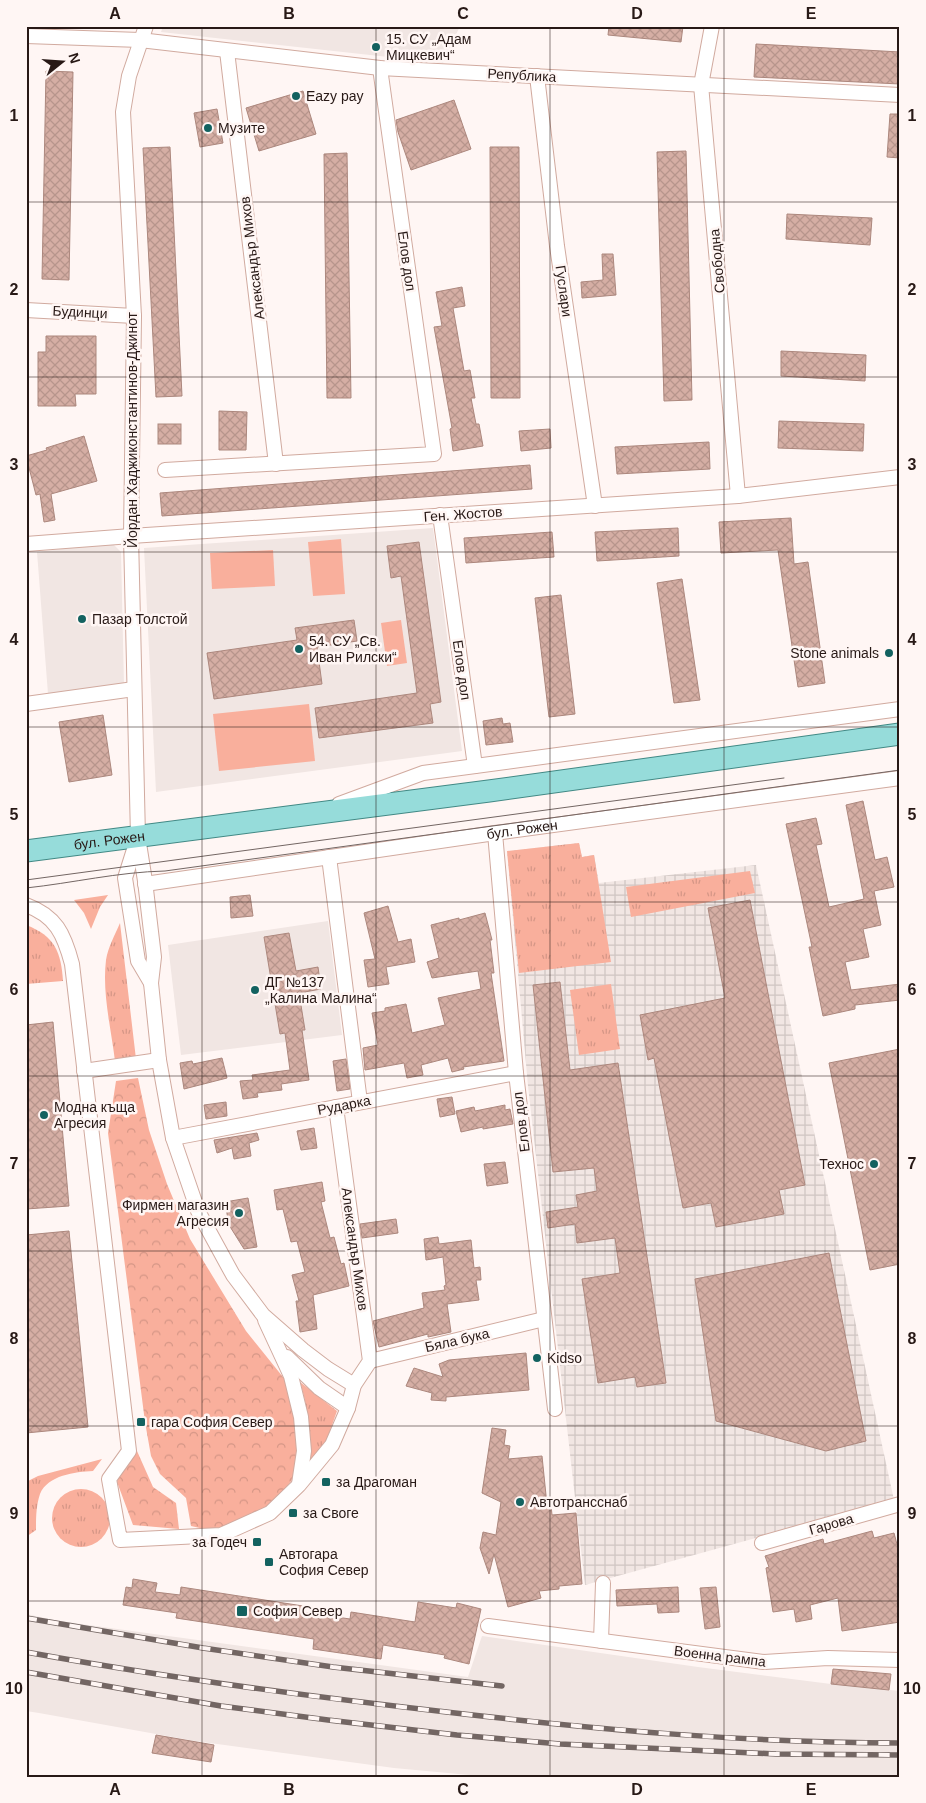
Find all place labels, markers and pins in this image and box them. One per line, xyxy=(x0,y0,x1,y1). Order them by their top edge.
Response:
place label: 15. СУ „Адам Мицкевич“ xyxy=(386,31,471,63)
marker: 15. СУ „Адам Мицкевич“ xyxy=(370,41,382,53)
place label: Eazy pay xyxy=(306,88,364,104)
marker: Eazy pay xyxy=(290,90,302,102)
place label: Музите xyxy=(218,120,265,136)
marker: Музите xyxy=(202,122,214,134)
place label: Пазар Толстой xyxy=(92,611,188,627)
marker: Пазар Толстой xyxy=(76,613,88,625)
place label: 54. СУ „Св. Иван Рилски“ xyxy=(309,633,397,665)
marker: 54. СУ „Св. Иван Рилски“ xyxy=(293,643,305,655)
place label: Stone animals xyxy=(790,645,879,661)
marker: Stone animals xyxy=(883,647,895,659)
place label: ДГ №137 „Калина Малина“ xyxy=(265,974,377,1006)
marker: ДГ №137 „Калина Малина“ xyxy=(249,984,261,996)
place label: Модна къща Агресия xyxy=(54,1099,135,1131)
marker: Модна къща Агресия xyxy=(38,1109,50,1121)
place label: Технос xyxy=(819,1156,864,1172)
marker: Технос xyxy=(868,1158,880,1170)
place label: Фирмен магазин Агресия xyxy=(122,1197,229,1229)
marker: Фирмен магазин Агресия xyxy=(233,1207,245,1219)
place label: Kidso xyxy=(547,1350,582,1366)
marker: Kidso xyxy=(531,1352,543,1364)
place label: гара София Север xyxy=(151,1414,273,1430)
marker: гара София Север xyxy=(135,1416,147,1428)
place label: за Драгоман xyxy=(336,1474,417,1490)
marker: за Драгоман xyxy=(320,1476,332,1488)
place label: Автотрансснаб xyxy=(530,1494,627,1510)
marker: Автотрансснаб xyxy=(514,1496,526,1508)
place label: за Своге xyxy=(303,1505,359,1521)
marker: за Своге xyxy=(287,1507,299,1519)
place label: за Годеч xyxy=(192,1534,247,1550)
marker: за Годеч xyxy=(251,1536,263,1548)
place label: Автогара София Север xyxy=(279,1546,369,1578)
marker: Автогара София Север xyxy=(263,1556,275,1568)
place label: София Север xyxy=(253,1603,343,1619)
marker: София Север xyxy=(235,1604,249,1618)

